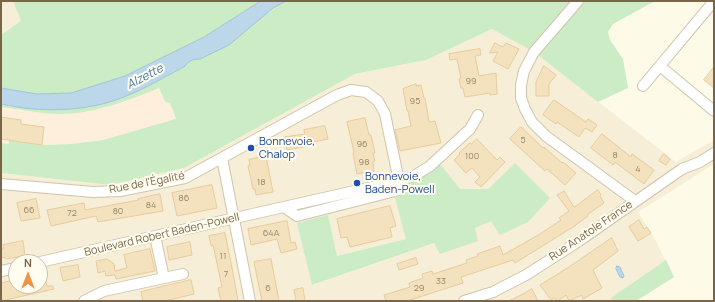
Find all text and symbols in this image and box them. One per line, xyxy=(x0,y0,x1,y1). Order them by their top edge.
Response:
water label: Alzette xyxy=(124,61,166,93)
house number: 99 xyxy=(465,76,477,86)
house number: 95 xyxy=(410,96,420,106)
place label: Bonnevoie, Chalop xyxy=(259,135,315,161)
house number: 5 xyxy=(520,135,526,145)
house number: 96 xyxy=(356,139,368,149)
marker: Bonnevoie, Chalop xyxy=(246,143,256,153)
house number: 8 xyxy=(612,150,618,160)
house number: 100 xyxy=(465,151,479,161)
house number: 98 xyxy=(359,157,369,167)
house number: 4 xyxy=(635,164,641,174)
street label: Rue de l'Égalité xyxy=(108,169,186,197)
place label: Bonnevoie, Baden-Powell xyxy=(365,170,434,196)
house number: 18 xyxy=(257,177,265,187)
marker: Bonnevoie, Baden-Powell xyxy=(352,178,362,188)
house number: 86 xyxy=(179,193,189,203)
street label: Rue Anatole France xyxy=(547,198,635,264)
house number: 84 xyxy=(146,200,156,210)
house number: 66 xyxy=(23,205,35,215)
house number: 80 xyxy=(113,206,123,216)
house number: 72 xyxy=(67,208,77,218)
street label: Boulevard Robert Baden-Powell xyxy=(83,211,241,259)
house number: 64A xyxy=(263,228,279,238)
house number: 11 xyxy=(219,251,227,261)
north arrow xyxy=(8,254,48,294)
text: N xyxy=(24,255,32,270)
house number: 7 xyxy=(224,269,228,279)
house number: 33 xyxy=(436,276,446,286)
house number: 6 xyxy=(265,283,271,293)
house number: 29 xyxy=(414,283,424,293)

